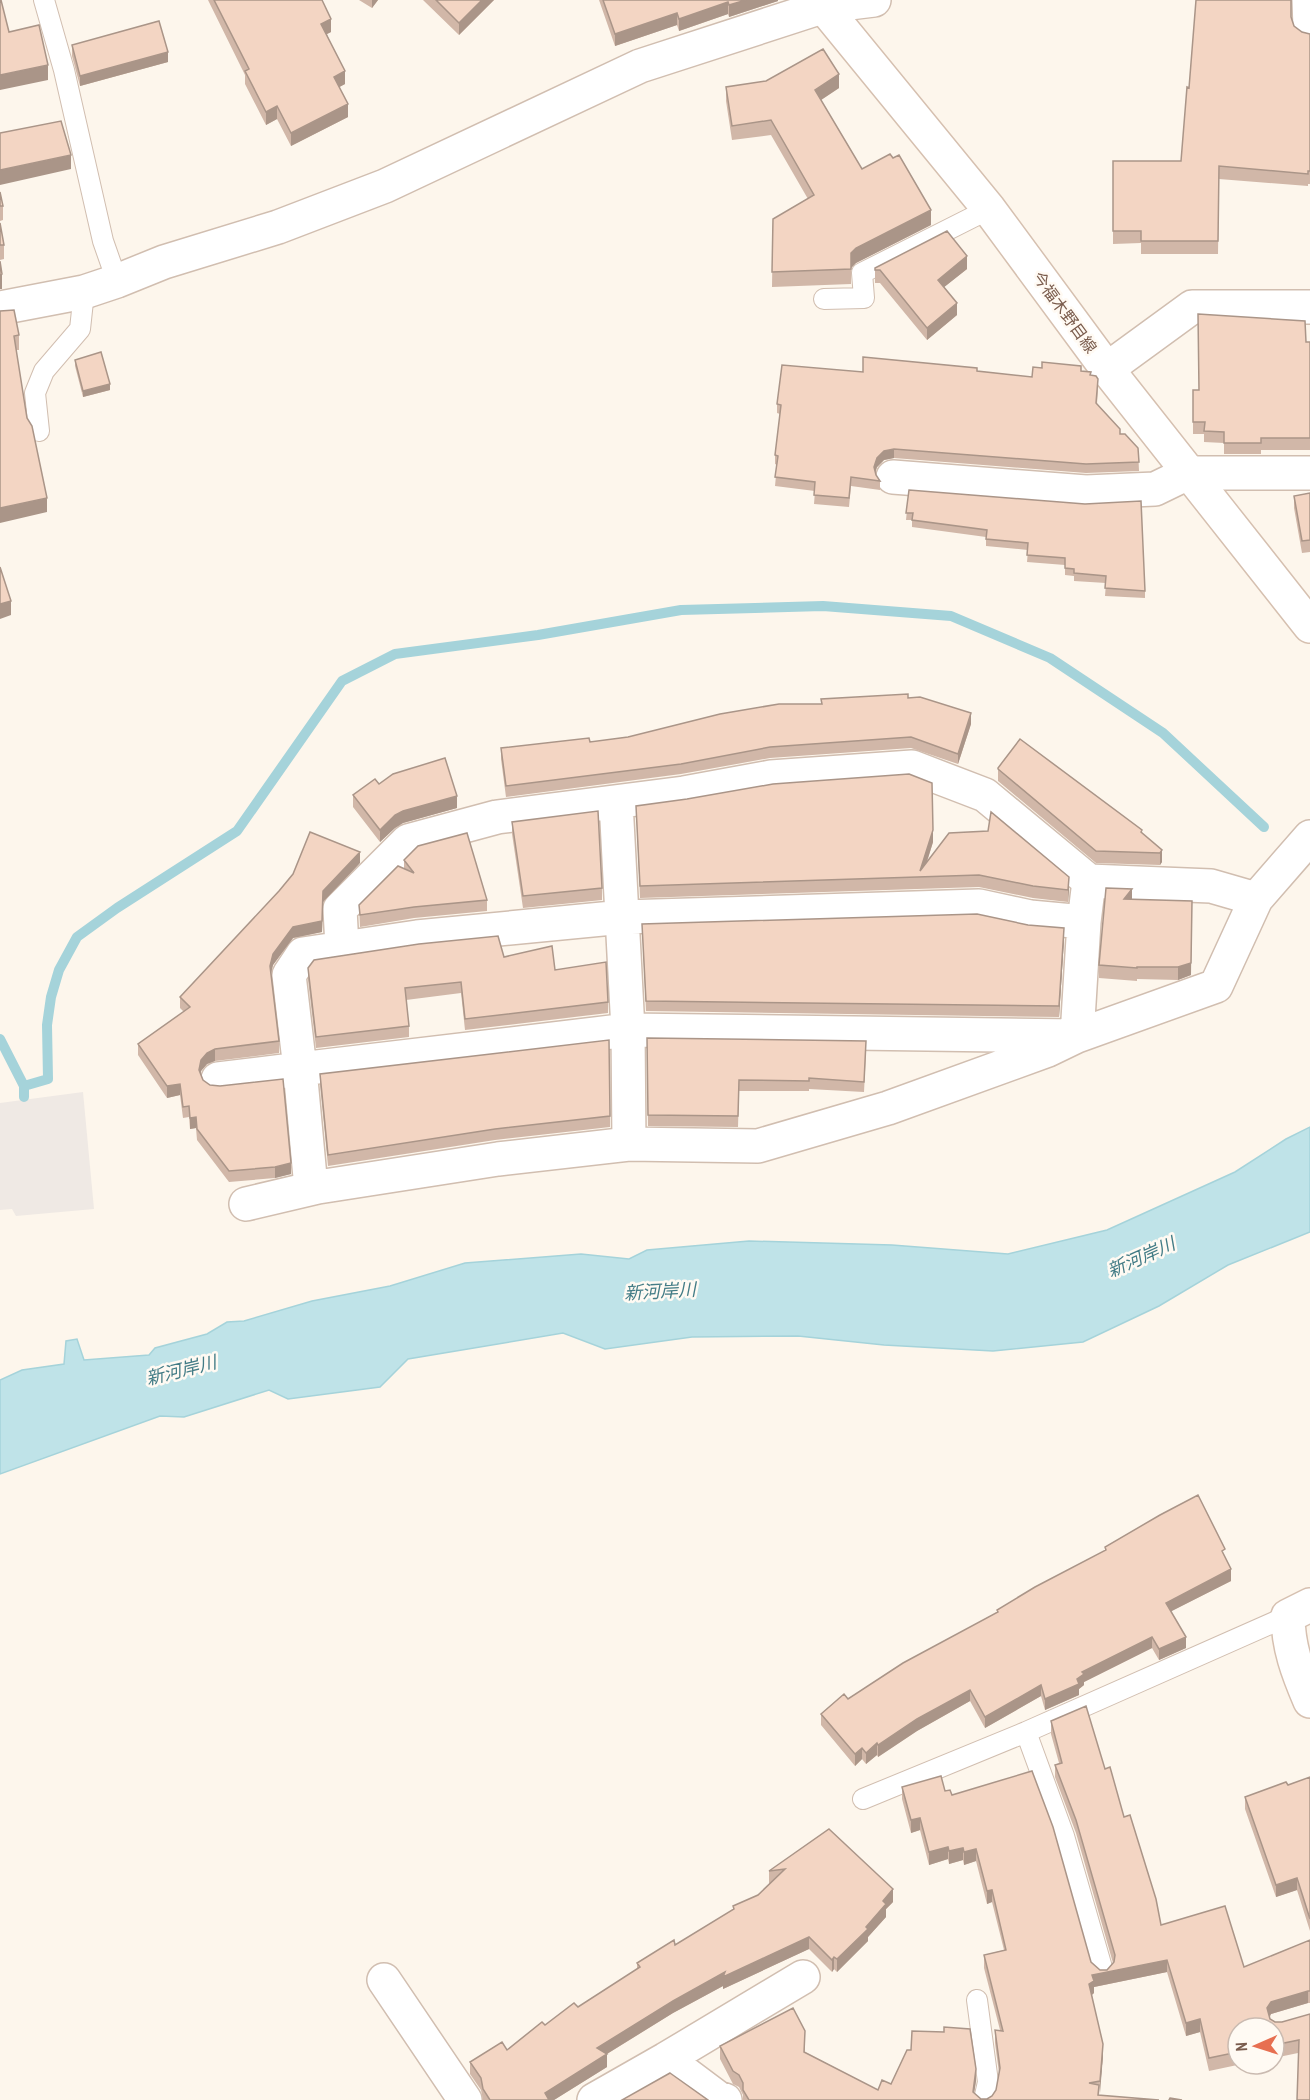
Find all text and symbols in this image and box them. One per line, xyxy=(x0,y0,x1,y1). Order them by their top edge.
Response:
street label: 今福木野目線 xyxy=(1029,267,1101,357)
water label: 新河岸川 xyxy=(1103,1231,1180,1282)
water label: 新河岸川 xyxy=(623,1278,699,1304)
water label: 新河岸川 xyxy=(143,1350,221,1390)
north arrow xyxy=(1226,2016,1286,2076)
text: N xyxy=(1231,2042,1251,2052)

